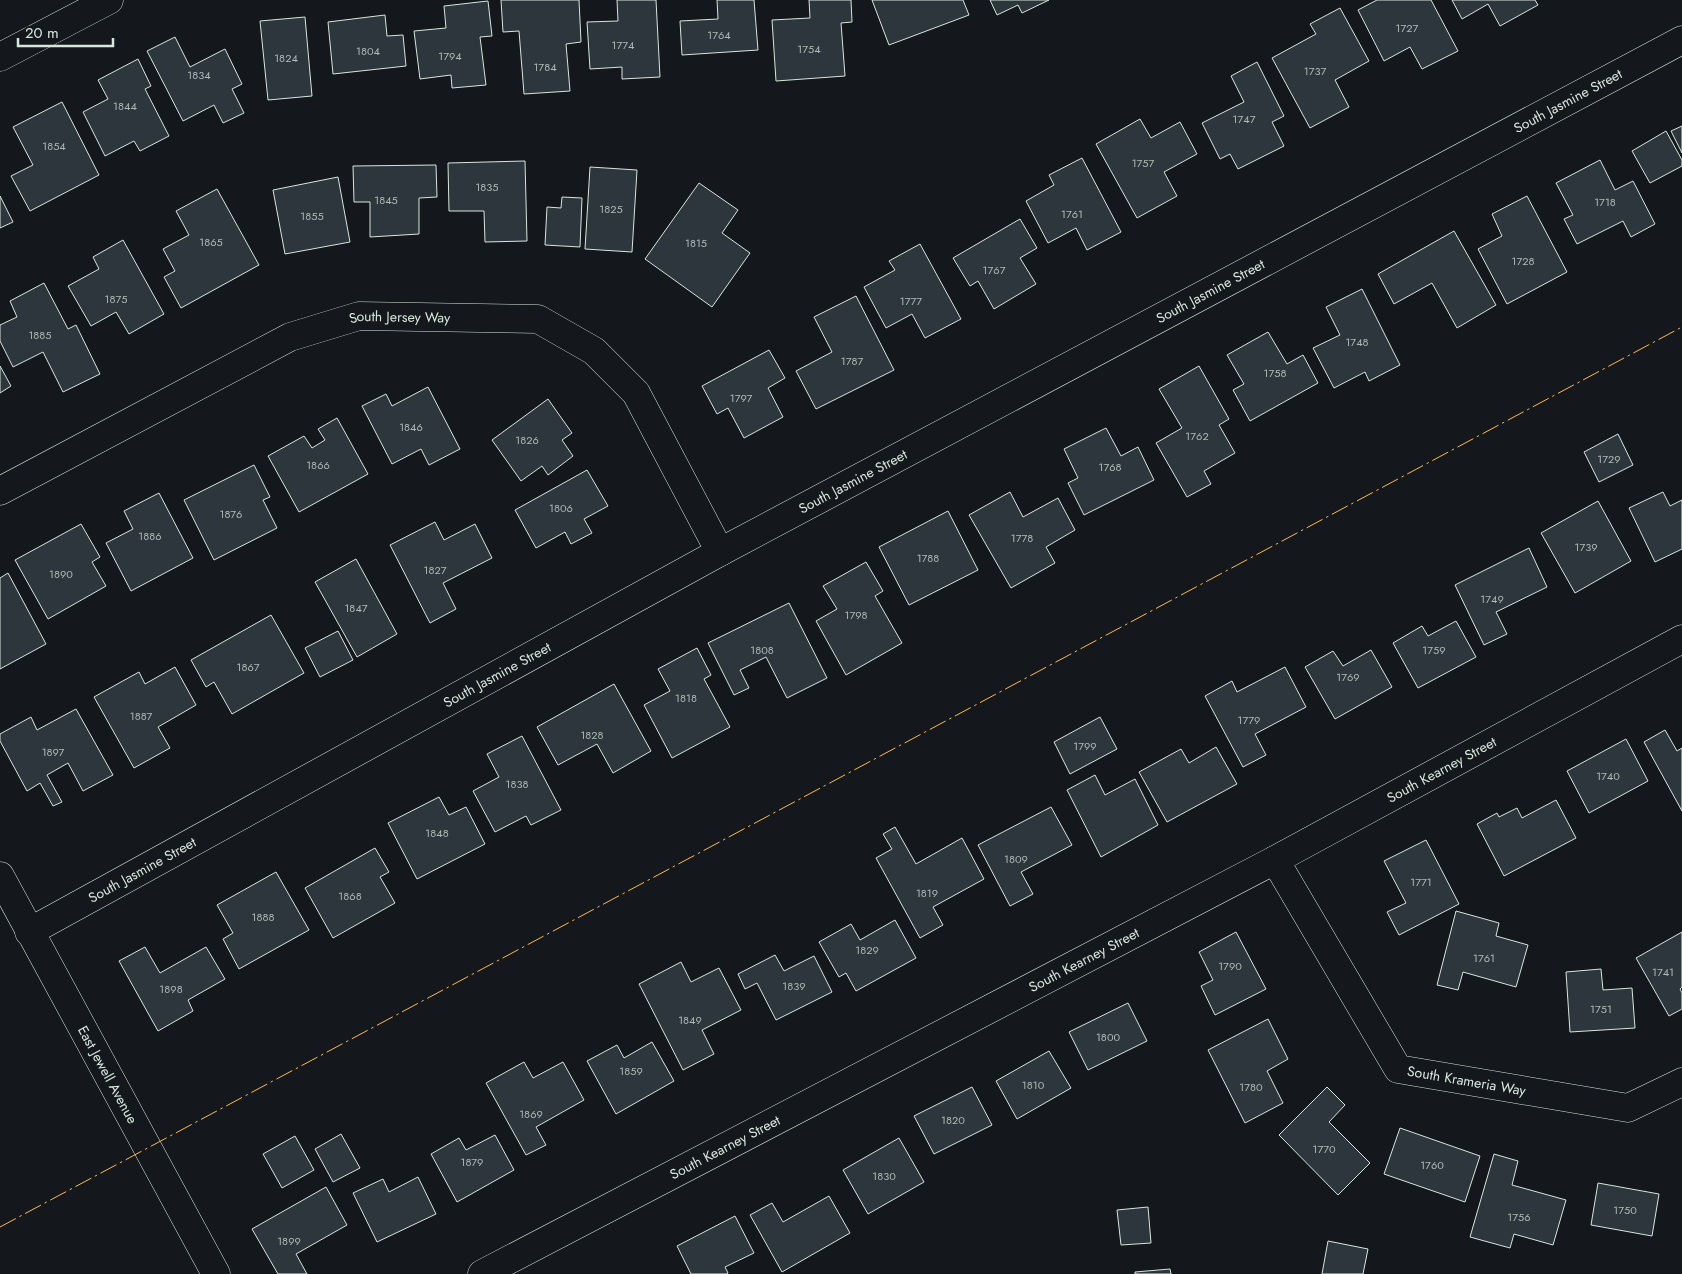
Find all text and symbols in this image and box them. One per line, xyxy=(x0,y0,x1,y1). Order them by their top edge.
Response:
scale bar xyxy=(18,15,112,47)
house number: 1727 xyxy=(1396,20,1419,36)
text: 20 m xyxy=(25,22,59,44)
house number: 1764 xyxy=(707,27,731,43)
house number: 1774 xyxy=(612,37,635,53)
house number: 1754 xyxy=(797,41,821,57)
house number: 1804 xyxy=(356,43,381,59)
house number: 1794 xyxy=(438,48,462,64)
house number: 1824 xyxy=(274,50,298,66)
house number: 1784 xyxy=(533,59,557,75)
house number: 1737 xyxy=(1304,63,1326,79)
street label: South Jasmine Street xyxy=(1510,63,1626,138)
house number: 1834 xyxy=(187,67,211,83)
house number: 1844 xyxy=(113,98,137,114)
house number: 1747 xyxy=(1233,111,1256,127)
house number: 1854 xyxy=(42,138,66,154)
house number: 1757 xyxy=(1132,155,1155,171)
house number: 1835 xyxy=(475,179,499,195)
house number: 1845 xyxy=(374,192,398,208)
house number: 1718 xyxy=(1594,194,1616,210)
house number: 1825 xyxy=(599,201,623,217)
house number: 1761 xyxy=(1061,206,1083,222)
house number: 1855 xyxy=(300,208,324,224)
house number: 1865 xyxy=(199,234,223,250)
house number: 1815 xyxy=(685,235,707,251)
house number: 1728 xyxy=(1512,253,1535,269)
street label: South Jasmine Street xyxy=(1153,254,1269,328)
house number: 1767 xyxy=(983,262,1006,278)
house number: 1875 xyxy=(105,291,127,307)
house number: 1777 xyxy=(900,293,922,309)
street label: South Jersey Way xyxy=(346,306,451,329)
house number: 1885 xyxy=(28,327,52,343)
house number: 1748 xyxy=(1345,334,1369,350)
house number: 1787 xyxy=(841,353,863,369)
house number: 1758 xyxy=(1264,365,1286,381)
house number: 1797 xyxy=(730,390,752,406)
house number: 1846 xyxy=(399,419,423,435)
house number: 1762 xyxy=(1185,428,1209,444)
house number: 1826 xyxy=(515,432,539,448)
street label: South Jasmine Street xyxy=(795,444,911,518)
house number: 1729 xyxy=(1597,451,1621,467)
house number: 1866 xyxy=(306,457,330,473)
house number: 1768 xyxy=(1098,459,1122,475)
house number: 1806 xyxy=(549,500,573,516)
house number: 1876 xyxy=(220,506,242,522)
house number: 1886 xyxy=(138,528,162,544)
house number: 1778 xyxy=(1011,530,1033,546)
house number: 1739 xyxy=(1574,539,1598,555)
house number: 1788 xyxy=(917,550,939,566)
house number: 1827 xyxy=(424,562,447,578)
house number: 1890 xyxy=(49,566,73,582)
house number: 1749 xyxy=(1480,591,1504,607)
house number: 1847 xyxy=(344,600,368,616)
house number: 1798 xyxy=(844,607,868,623)
street label: South Jasmine Street xyxy=(439,637,555,712)
house number: 1808 xyxy=(750,642,774,658)
house number: 1759 xyxy=(1422,642,1446,658)
house number: 1867 xyxy=(236,659,260,675)
house number: 1769 xyxy=(1336,669,1360,685)
house number: 1818 xyxy=(675,690,697,706)
house number: 1887 xyxy=(130,708,153,724)
house number: 1779 xyxy=(1238,712,1260,728)
house number: 1828 xyxy=(580,727,604,743)
street label: South Kearney Street xyxy=(1383,731,1500,808)
house number: 1799 xyxy=(1073,738,1097,754)
house number: 1897 xyxy=(42,744,65,760)
house number: 1740 xyxy=(1596,768,1620,784)
house number: 1838 xyxy=(506,776,528,792)
house number: 1848 xyxy=(425,825,449,841)
street label: South Jasmine Street xyxy=(85,832,200,908)
house number: 1809 xyxy=(1004,851,1028,867)
house number: 1771 xyxy=(1410,874,1432,890)
house number: 1819 xyxy=(916,885,938,901)
house number: 1868 xyxy=(338,888,362,904)
house number: 1888 xyxy=(252,909,274,925)
street label: South Kearney Street xyxy=(1025,922,1143,997)
house number: 1829 xyxy=(855,942,879,958)
house number: 1761 xyxy=(1473,950,1495,966)
house number: 1790 xyxy=(1218,958,1242,974)
house number: 1741 xyxy=(1652,964,1674,980)
house number: 1839 xyxy=(782,978,806,994)
house number: 1898 xyxy=(159,981,183,997)
house number: 1751 xyxy=(1590,1001,1612,1017)
house number: 1849 xyxy=(678,1012,702,1028)
street label: East Jewell Avenue xyxy=(73,1022,143,1127)
house number: 1800 xyxy=(1096,1029,1120,1045)
street label: South Krameria Way xyxy=(1406,1061,1528,1101)
house number: 1859 xyxy=(619,1063,643,1079)
house number: 1810 xyxy=(1022,1077,1045,1093)
house number: 1780 xyxy=(1239,1079,1263,1095)
house number: 1869 xyxy=(519,1106,543,1122)
street label: South Kearney Street xyxy=(666,1110,784,1184)
house number: 1820 xyxy=(941,1112,965,1128)
house number: 1770 xyxy=(1312,1141,1336,1157)
house number: 1879 xyxy=(461,1154,483,1170)
house number: 1760 xyxy=(1420,1157,1444,1173)
house number: 1830 xyxy=(872,1168,896,1184)
house number: 1750 xyxy=(1613,1202,1637,1218)
house number: 1756 xyxy=(1507,1209,1531,1225)
house number: 1899 xyxy=(277,1233,301,1249)

